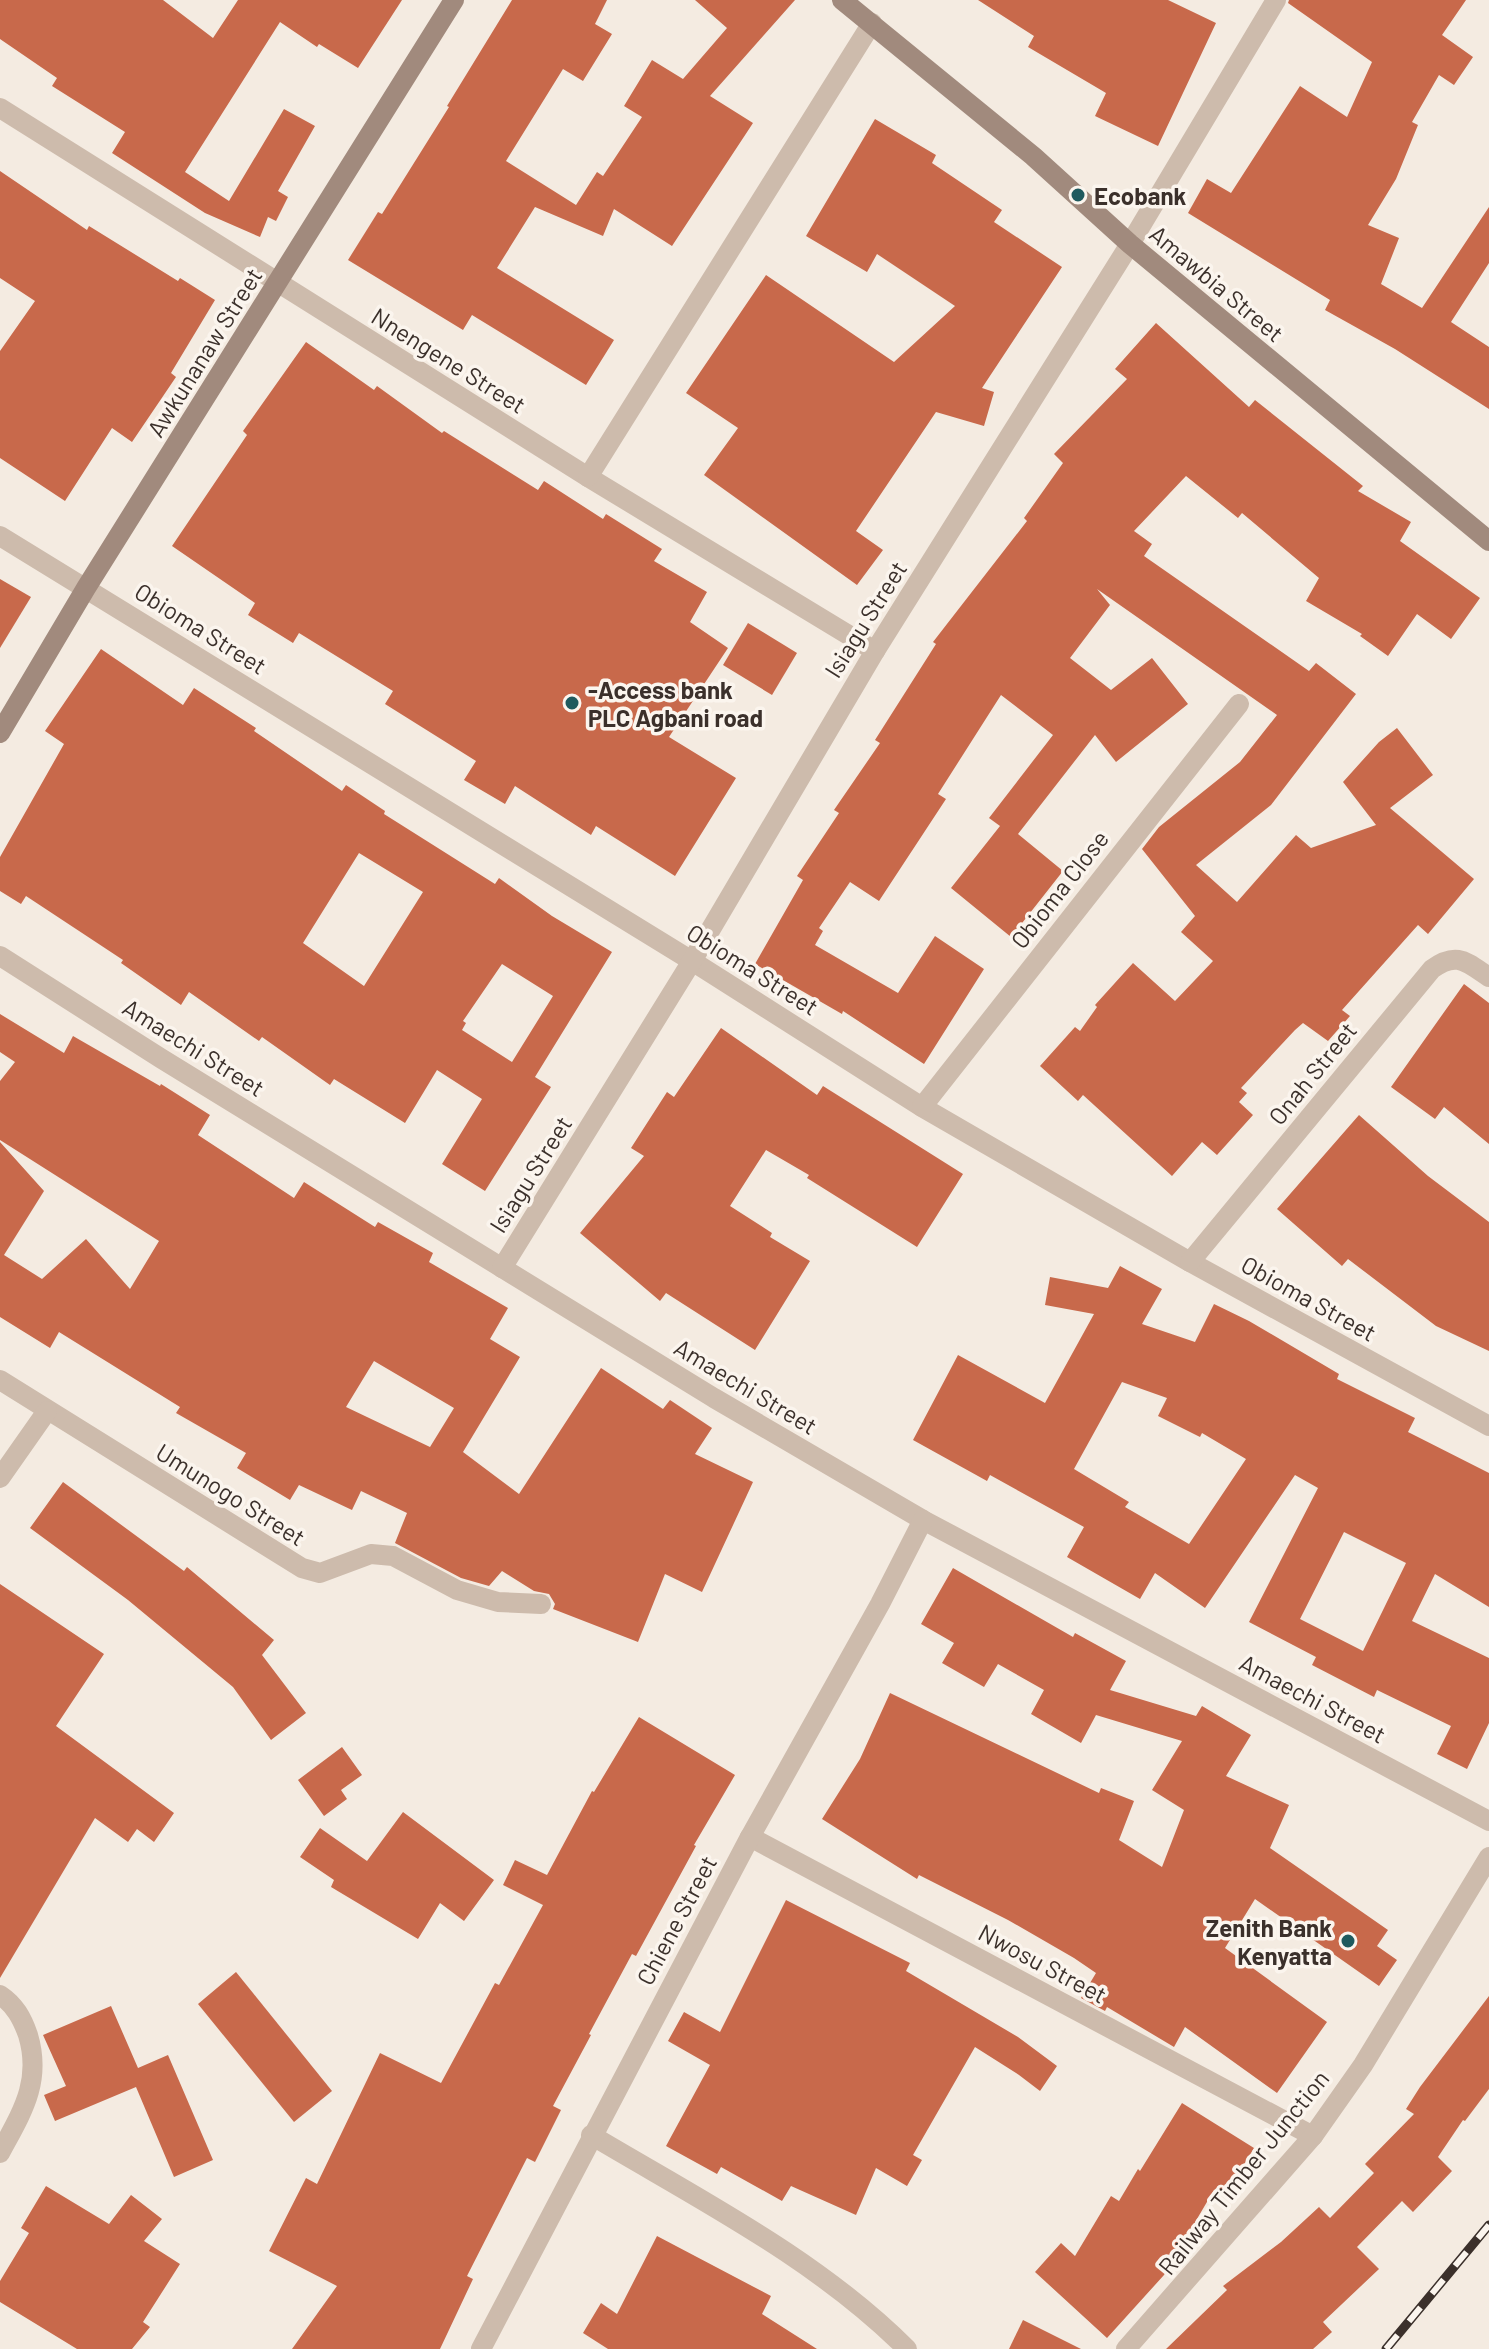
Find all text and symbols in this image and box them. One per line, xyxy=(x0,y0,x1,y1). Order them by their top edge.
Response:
place label: Ecobank xyxy=(1094,181,1186,210)
marker: Ecobank xyxy=(1069,186,1087,204)
street label: Amawbia Street xyxy=(1144,219,1290,347)
street label: Awkunanaw Street xyxy=(140,262,268,442)
street label: Nnengene Street xyxy=(367,301,531,419)
street label: Isiagu Street xyxy=(818,555,912,683)
street label: Obioma Street xyxy=(130,576,272,680)
place label: -Access bank PLC Agbani road xyxy=(588,675,763,732)
marker: -Access bank PLC Agbani road xyxy=(563,694,581,712)
street label: Obioma Close xyxy=(1004,824,1114,954)
street label: Obioma Street xyxy=(682,917,824,1021)
street label: Amaechi Street xyxy=(118,992,270,1102)
street label: Onah Street xyxy=(1262,1016,1362,1130)
street label: Isiagu Street xyxy=(483,1110,577,1238)
street label: Obioma Street xyxy=(1237,1249,1381,1347)
street label: Amaechi Street xyxy=(669,1332,823,1440)
street label: Umunogo Street xyxy=(151,1437,311,1551)
street label: Amaechi Street xyxy=(1235,1647,1391,1749)
street label: Chiene Street xyxy=(630,1850,722,1990)
place label: Zenith Bank Kenyatta xyxy=(1206,1913,1332,1970)
street label: Nwosu Street xyxy=(974,1917,1112,2009)
marker: Zenith Bank Kenyatta xyxy=(1339,1932,1357,1950)
street label: Railway Timber Junction xyxy=(1151,2064,1335,2280)

